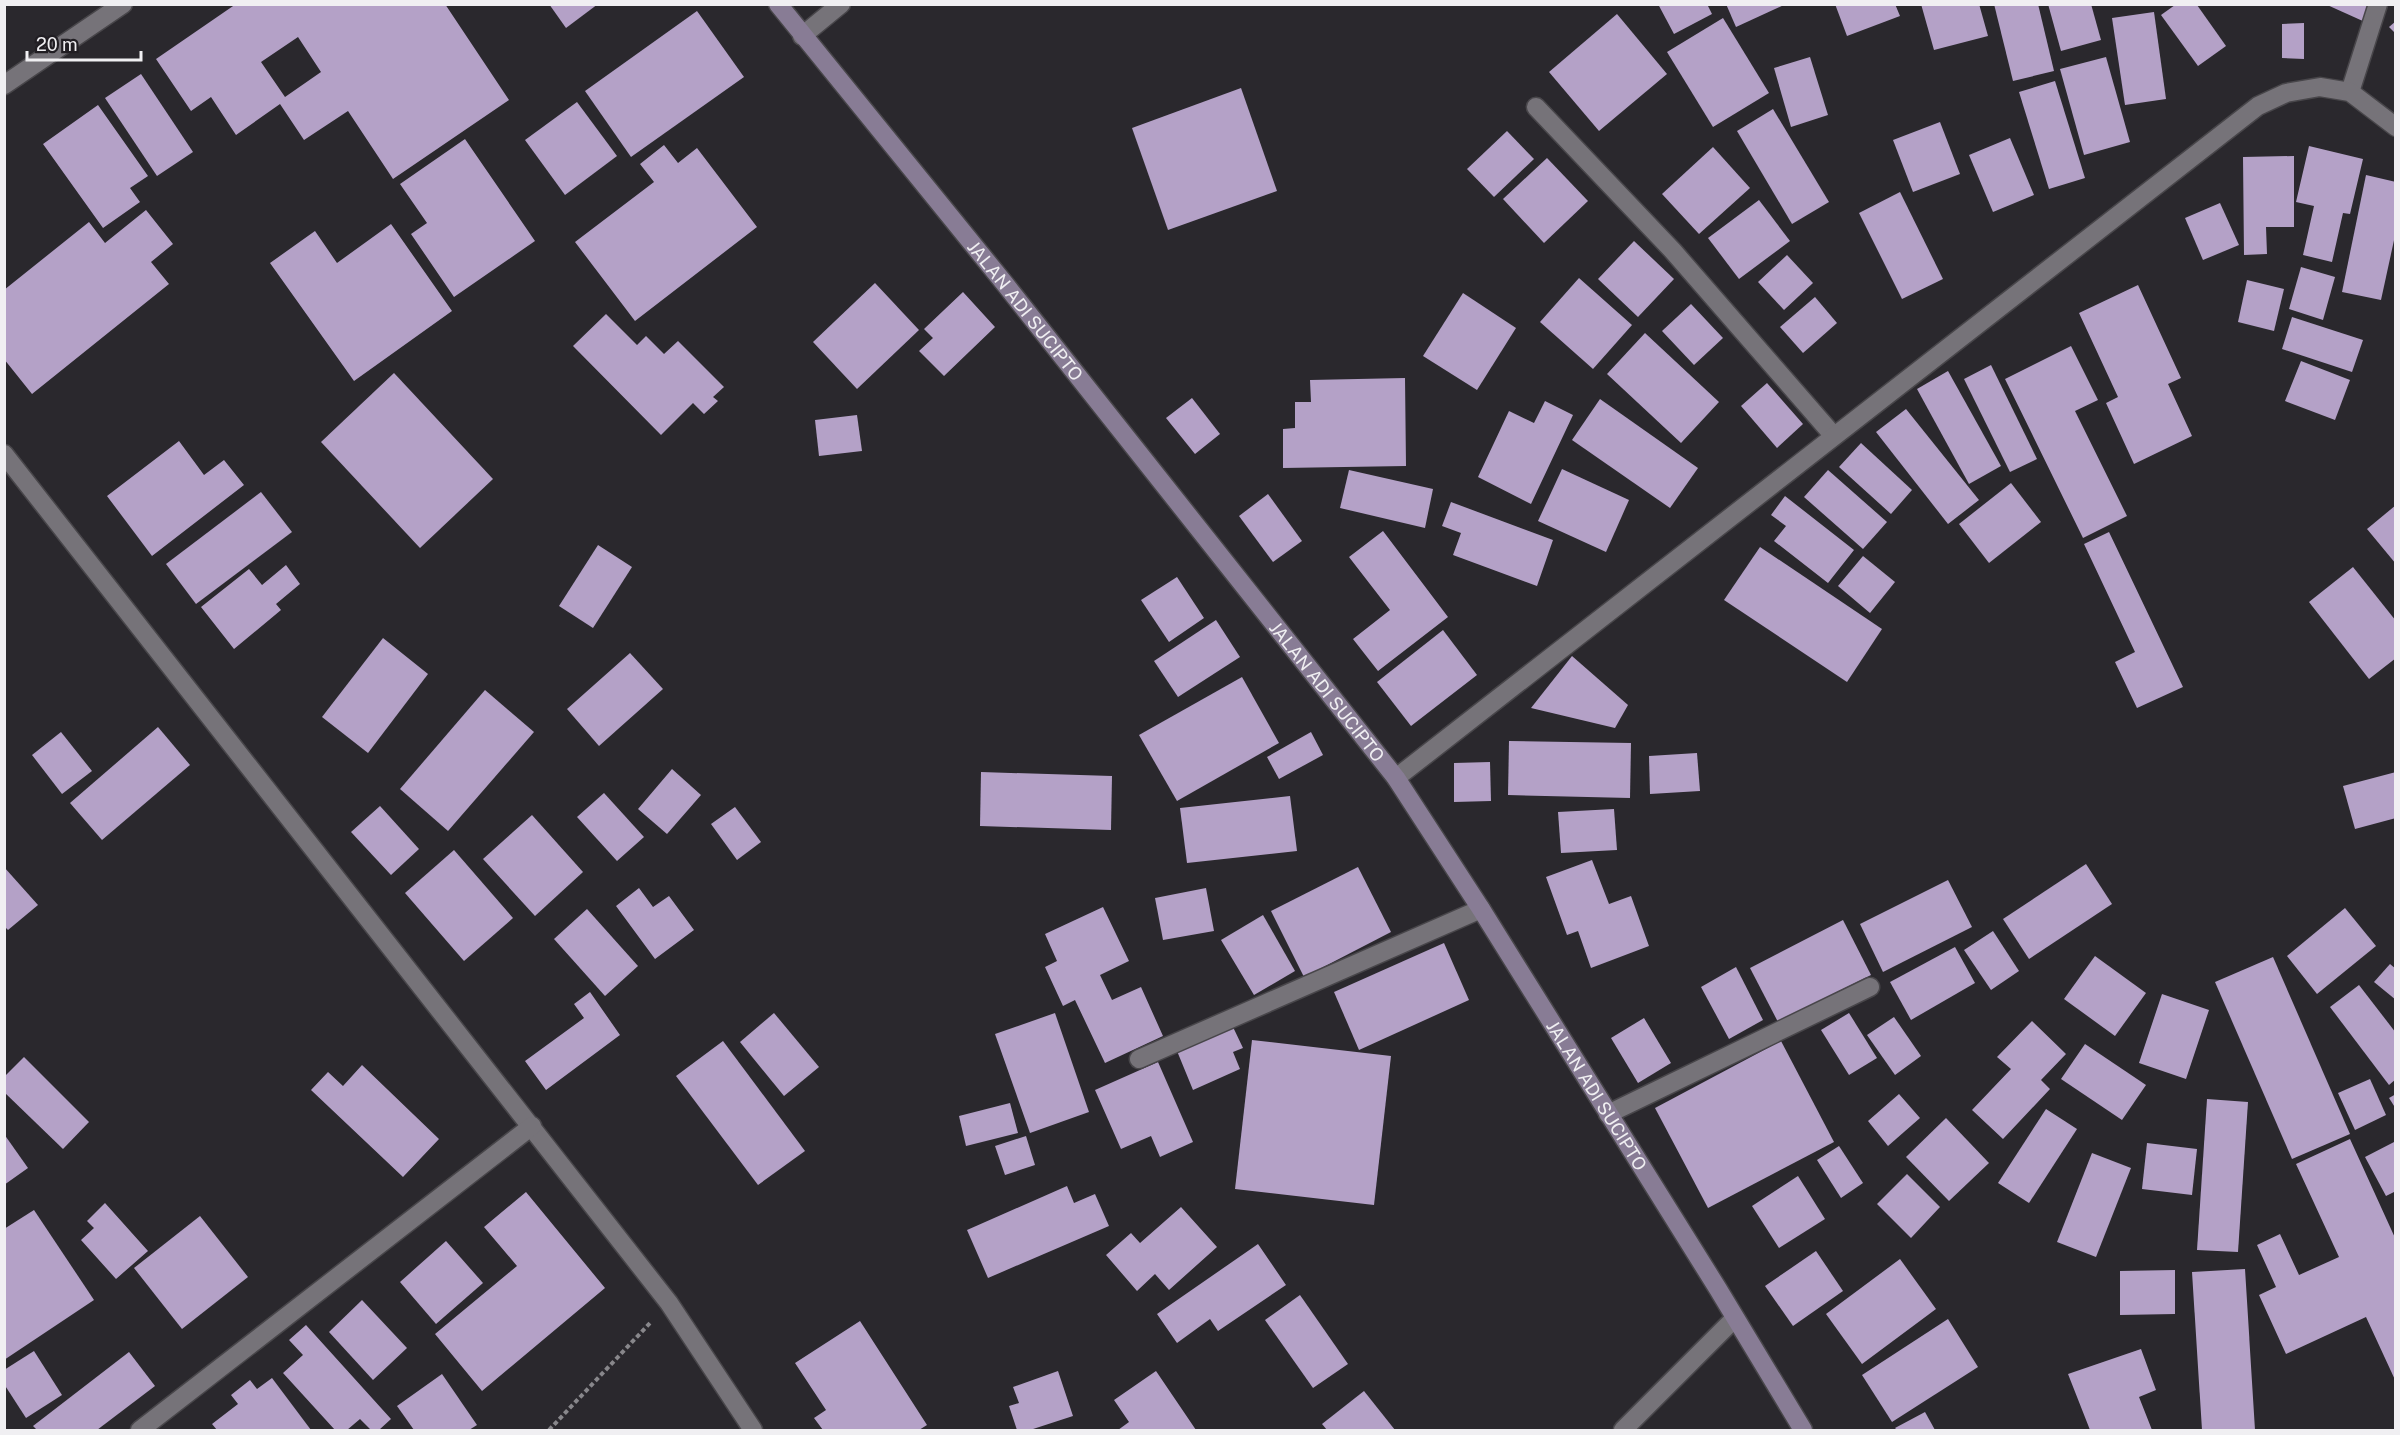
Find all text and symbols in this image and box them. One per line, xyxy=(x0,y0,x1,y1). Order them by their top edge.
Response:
scale bar xyxy=(27,24,141,62)
text: 20 m xyxy=(36,34,78,55)
street label: JALAN ADI SUCIPTO xyxy=(964,236,1088,385)
street label: JALAN ADI SUCIPTO xyxy=(1266,617,1389,766)
street label: JALAN ADI SUCIPTO xyxy=(1542,1016,1652,1174)

